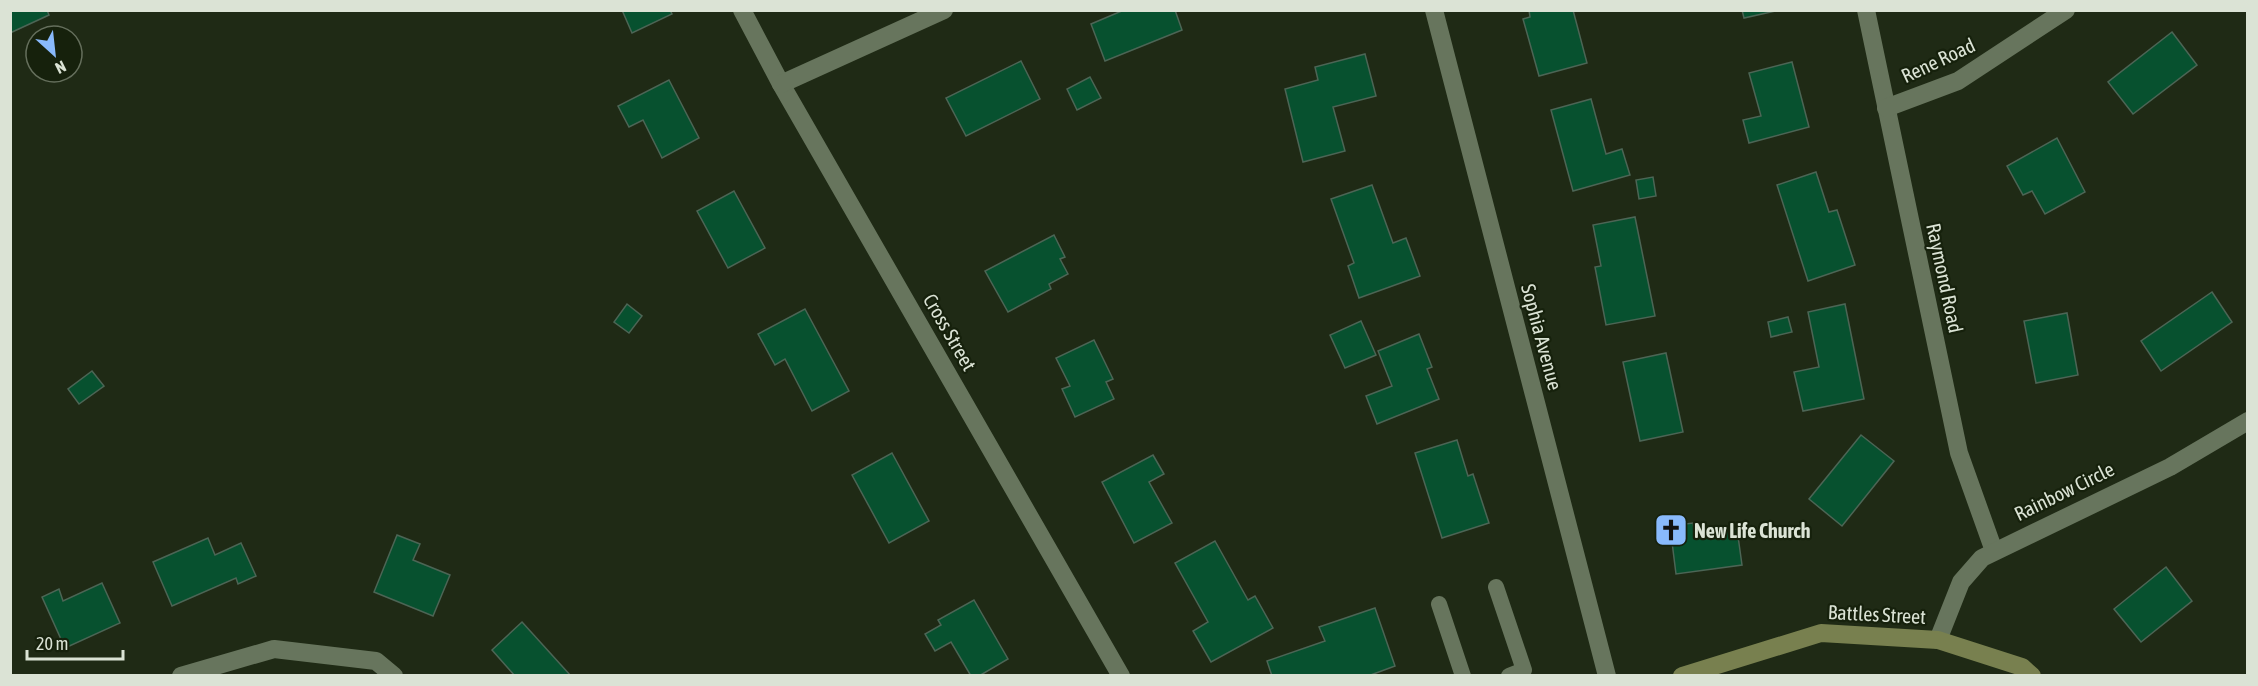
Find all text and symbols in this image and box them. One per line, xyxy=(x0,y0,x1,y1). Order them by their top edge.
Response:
north arrow xyxy=(24,24,84,84)
street label: Rene Road xyxy=(1897,33,1979,87)
text: N xyxy=(53,57,69,78)
street label: Raymond Road xyxy=(1922,221,1968,335)
street label: Sophia Avenue xyxy=(1517,281,1567,393)
street label: Cross Street xyxy=(919,289,981,375)
street label: Rainbow Circle xyxy=(2010,457,2118,525)
church icon: New Life Church xyxy=(1653,512,1689,548)
place label: New Life Church xyxy=(1694,519,1810,542)
street label: Battles Street xyxy=(1827,600,1927,628)
scale bar xyxy=(27,623,123,661)
text: 20 m xyxy=(36,633,68,654)

